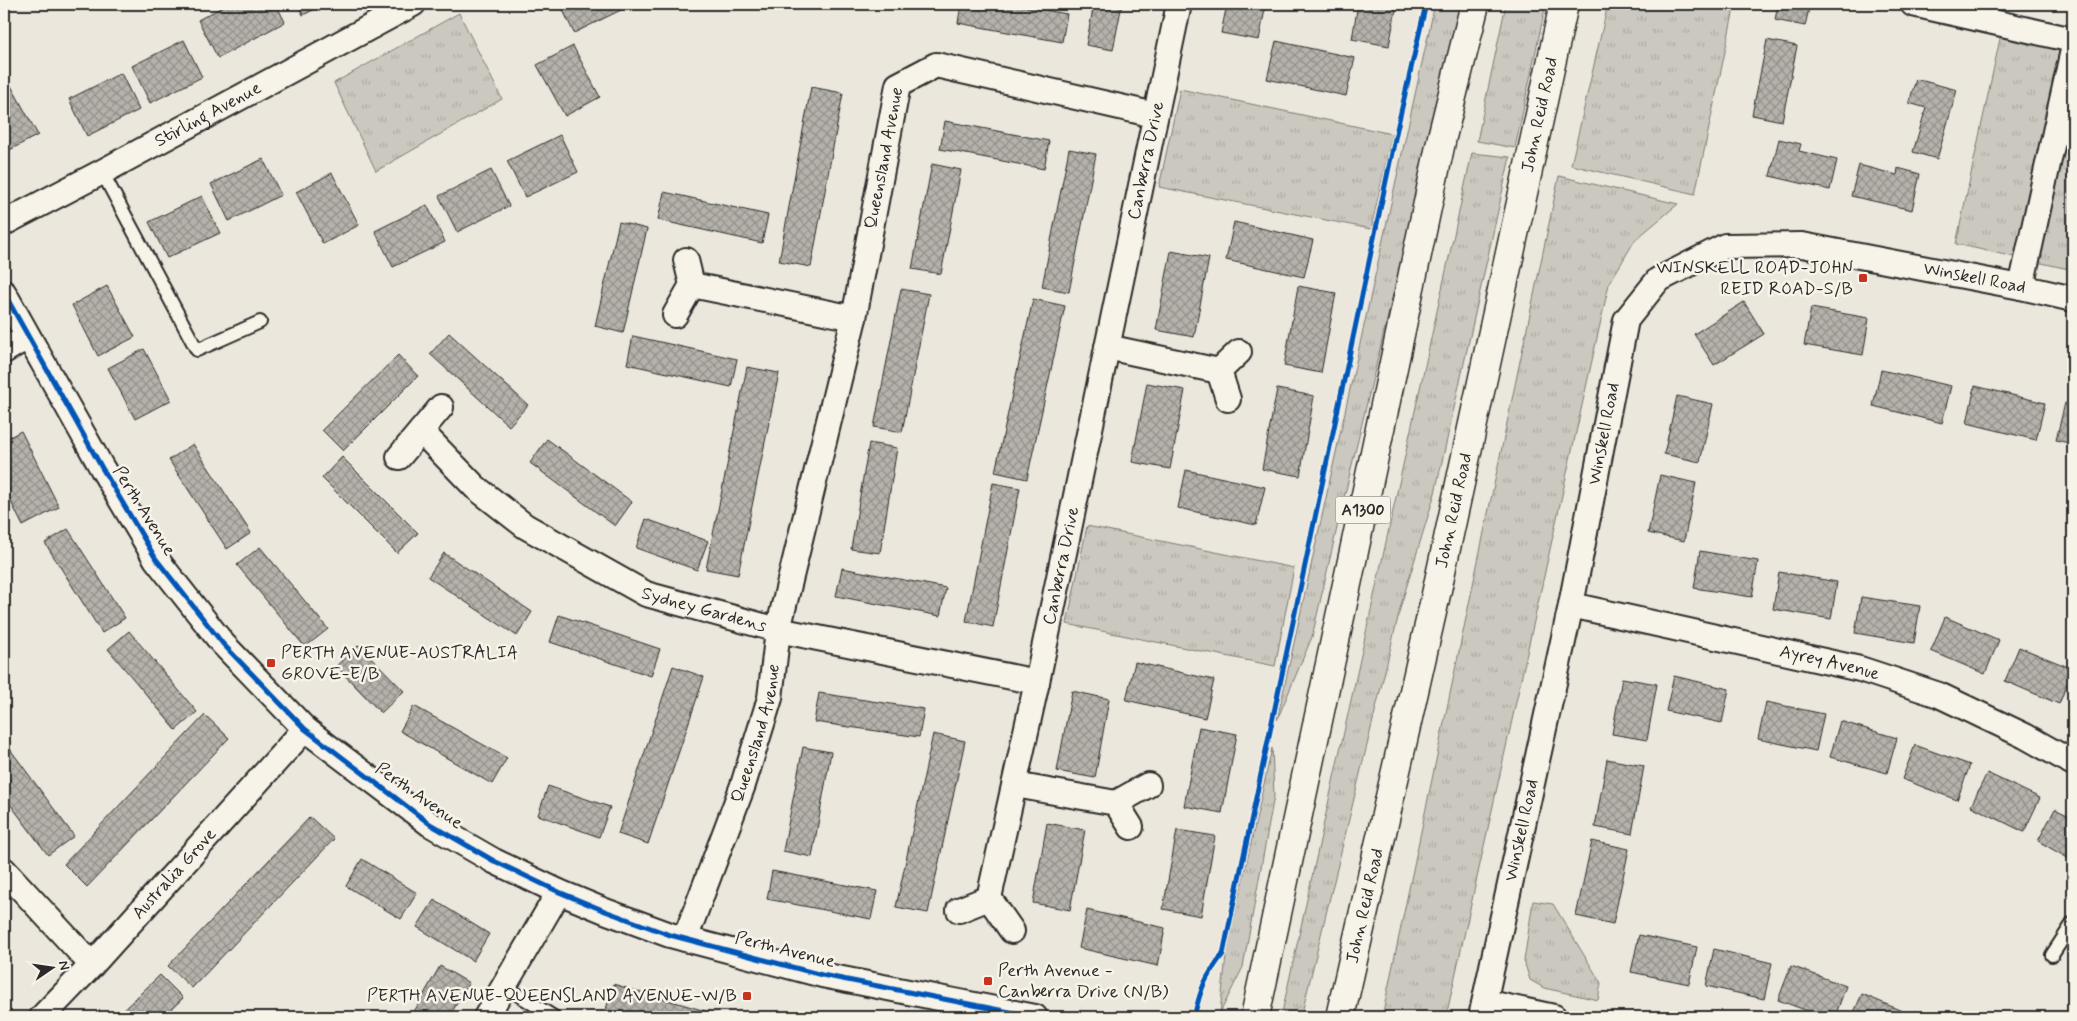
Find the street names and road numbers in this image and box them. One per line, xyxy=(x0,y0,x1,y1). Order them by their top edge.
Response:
street label: John Reid Road xyxy=(1516,55,1564,175)
street label: Stirling Avenue xyxy=(151,76,266,153)
street label: Queensland Avenue xyxy=(859,85,909,231)
street label: Canberra Drive xyxy=(1122,99,1170,222)
street label: Winskell Road xyxy=(1921,257,2028,300)
street label: Winskell Road xyxy=(1582,381,1626,487)
street label: John Reid Road xyxy=(1430,451,1478,571)
street label: Perth Avenue xyxy=(107,461,181,561)
road number: A1300 xyxy=(1336,496,1390,524)
street label: Canberra Drive xyxy=(1037,504,1085,627)
street label: Sydney Gardens xyxy=(639,581,769,638)
street label: Ayrey Avenue xyxy=(1777,640,1883,687)
street label: Queensland Avenue xyxy=(725,663,786,807)
street label: Perth Avenue xyxy=(370,757,468,835)
street label: Winskell Road xyxy=(1499,777,1545,884)
street label: Australia Grove xyxy=(127,823,222,925)
street label: John Reid Road xyxy=(1341,846,1390,966)
street label: Perth Avenue xyxy=(733,926,837,974)

